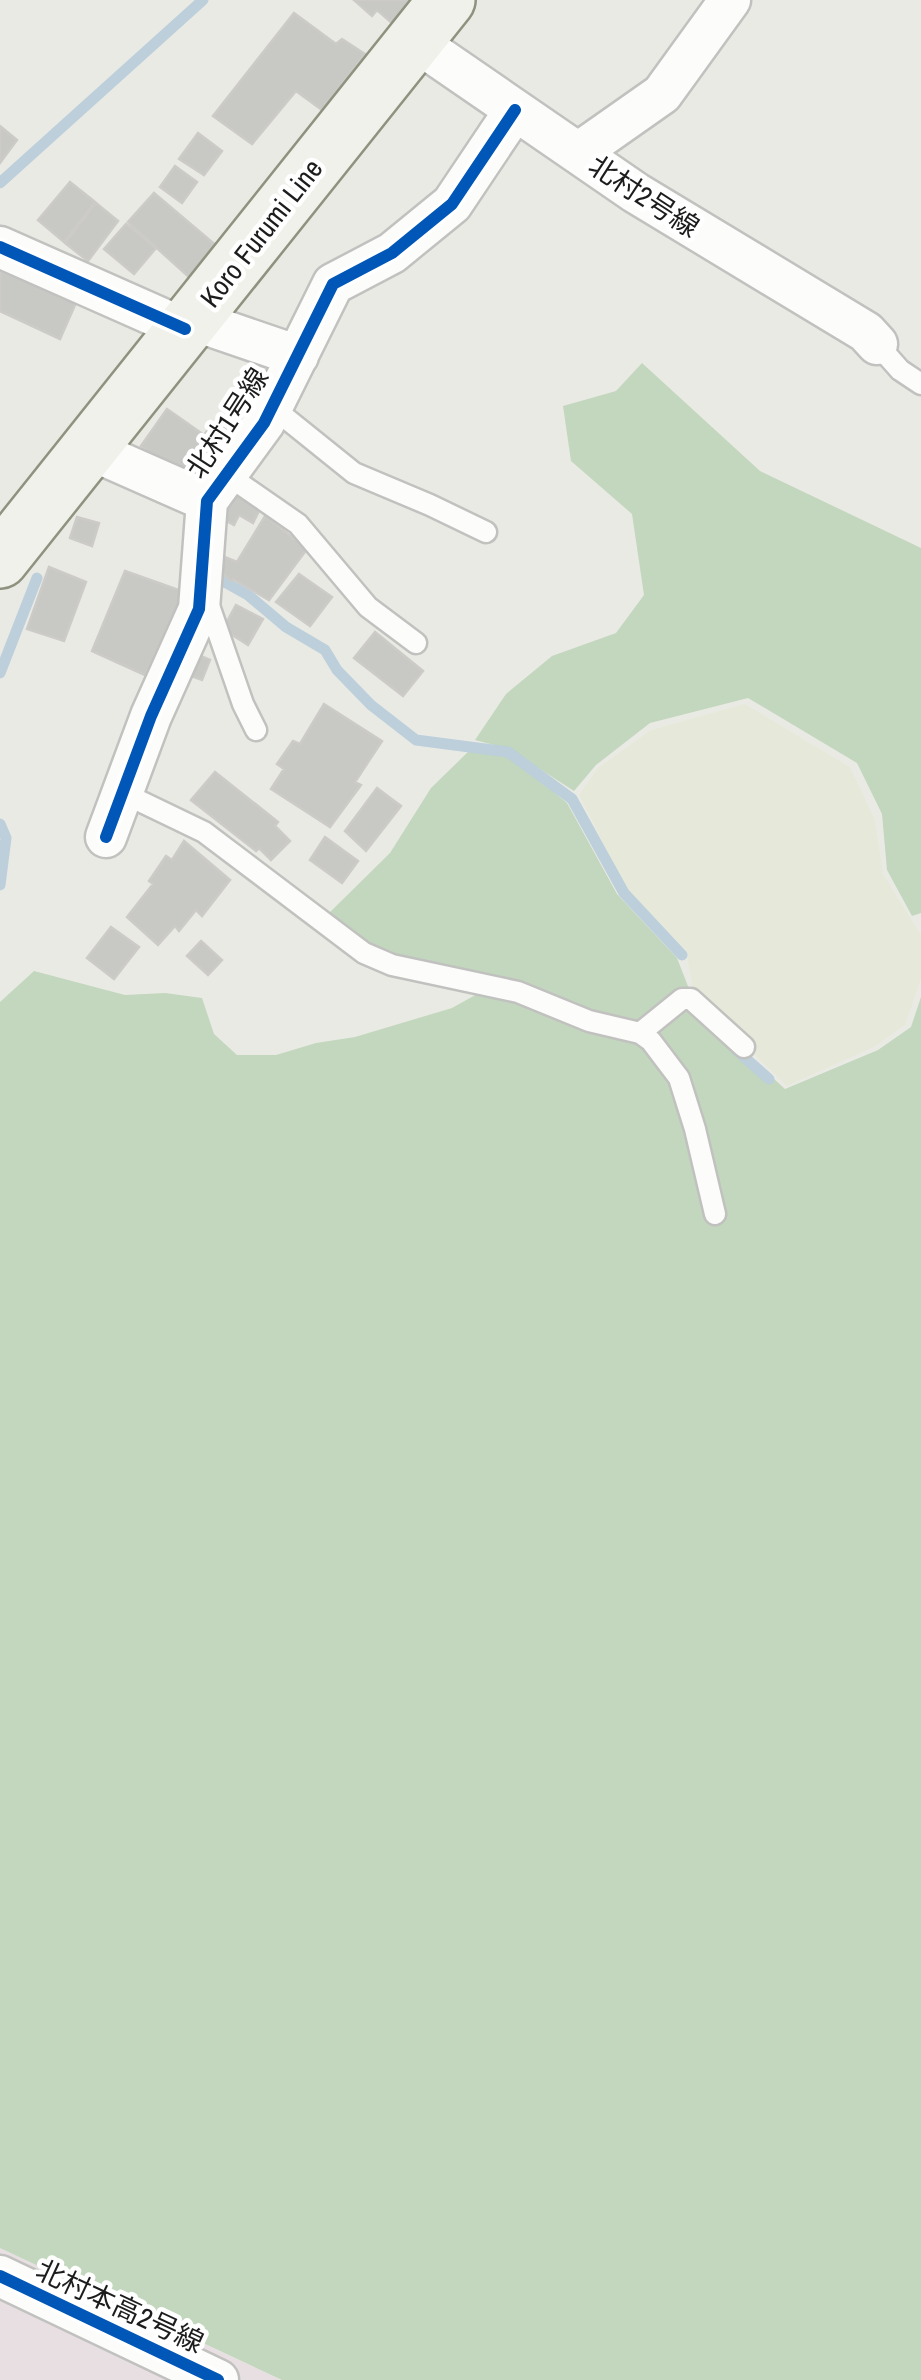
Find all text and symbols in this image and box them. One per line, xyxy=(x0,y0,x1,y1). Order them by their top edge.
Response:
street label: 北村2号線 xyxy=(581,146,707,246)
street label: Koro Furumi Line xyxy=(191,151,331,315)
street label: 北村1号線 xyxy=(177,360,277,486)
street label: 北村本高2号線 xyxy=(30,2251,210,2361)

